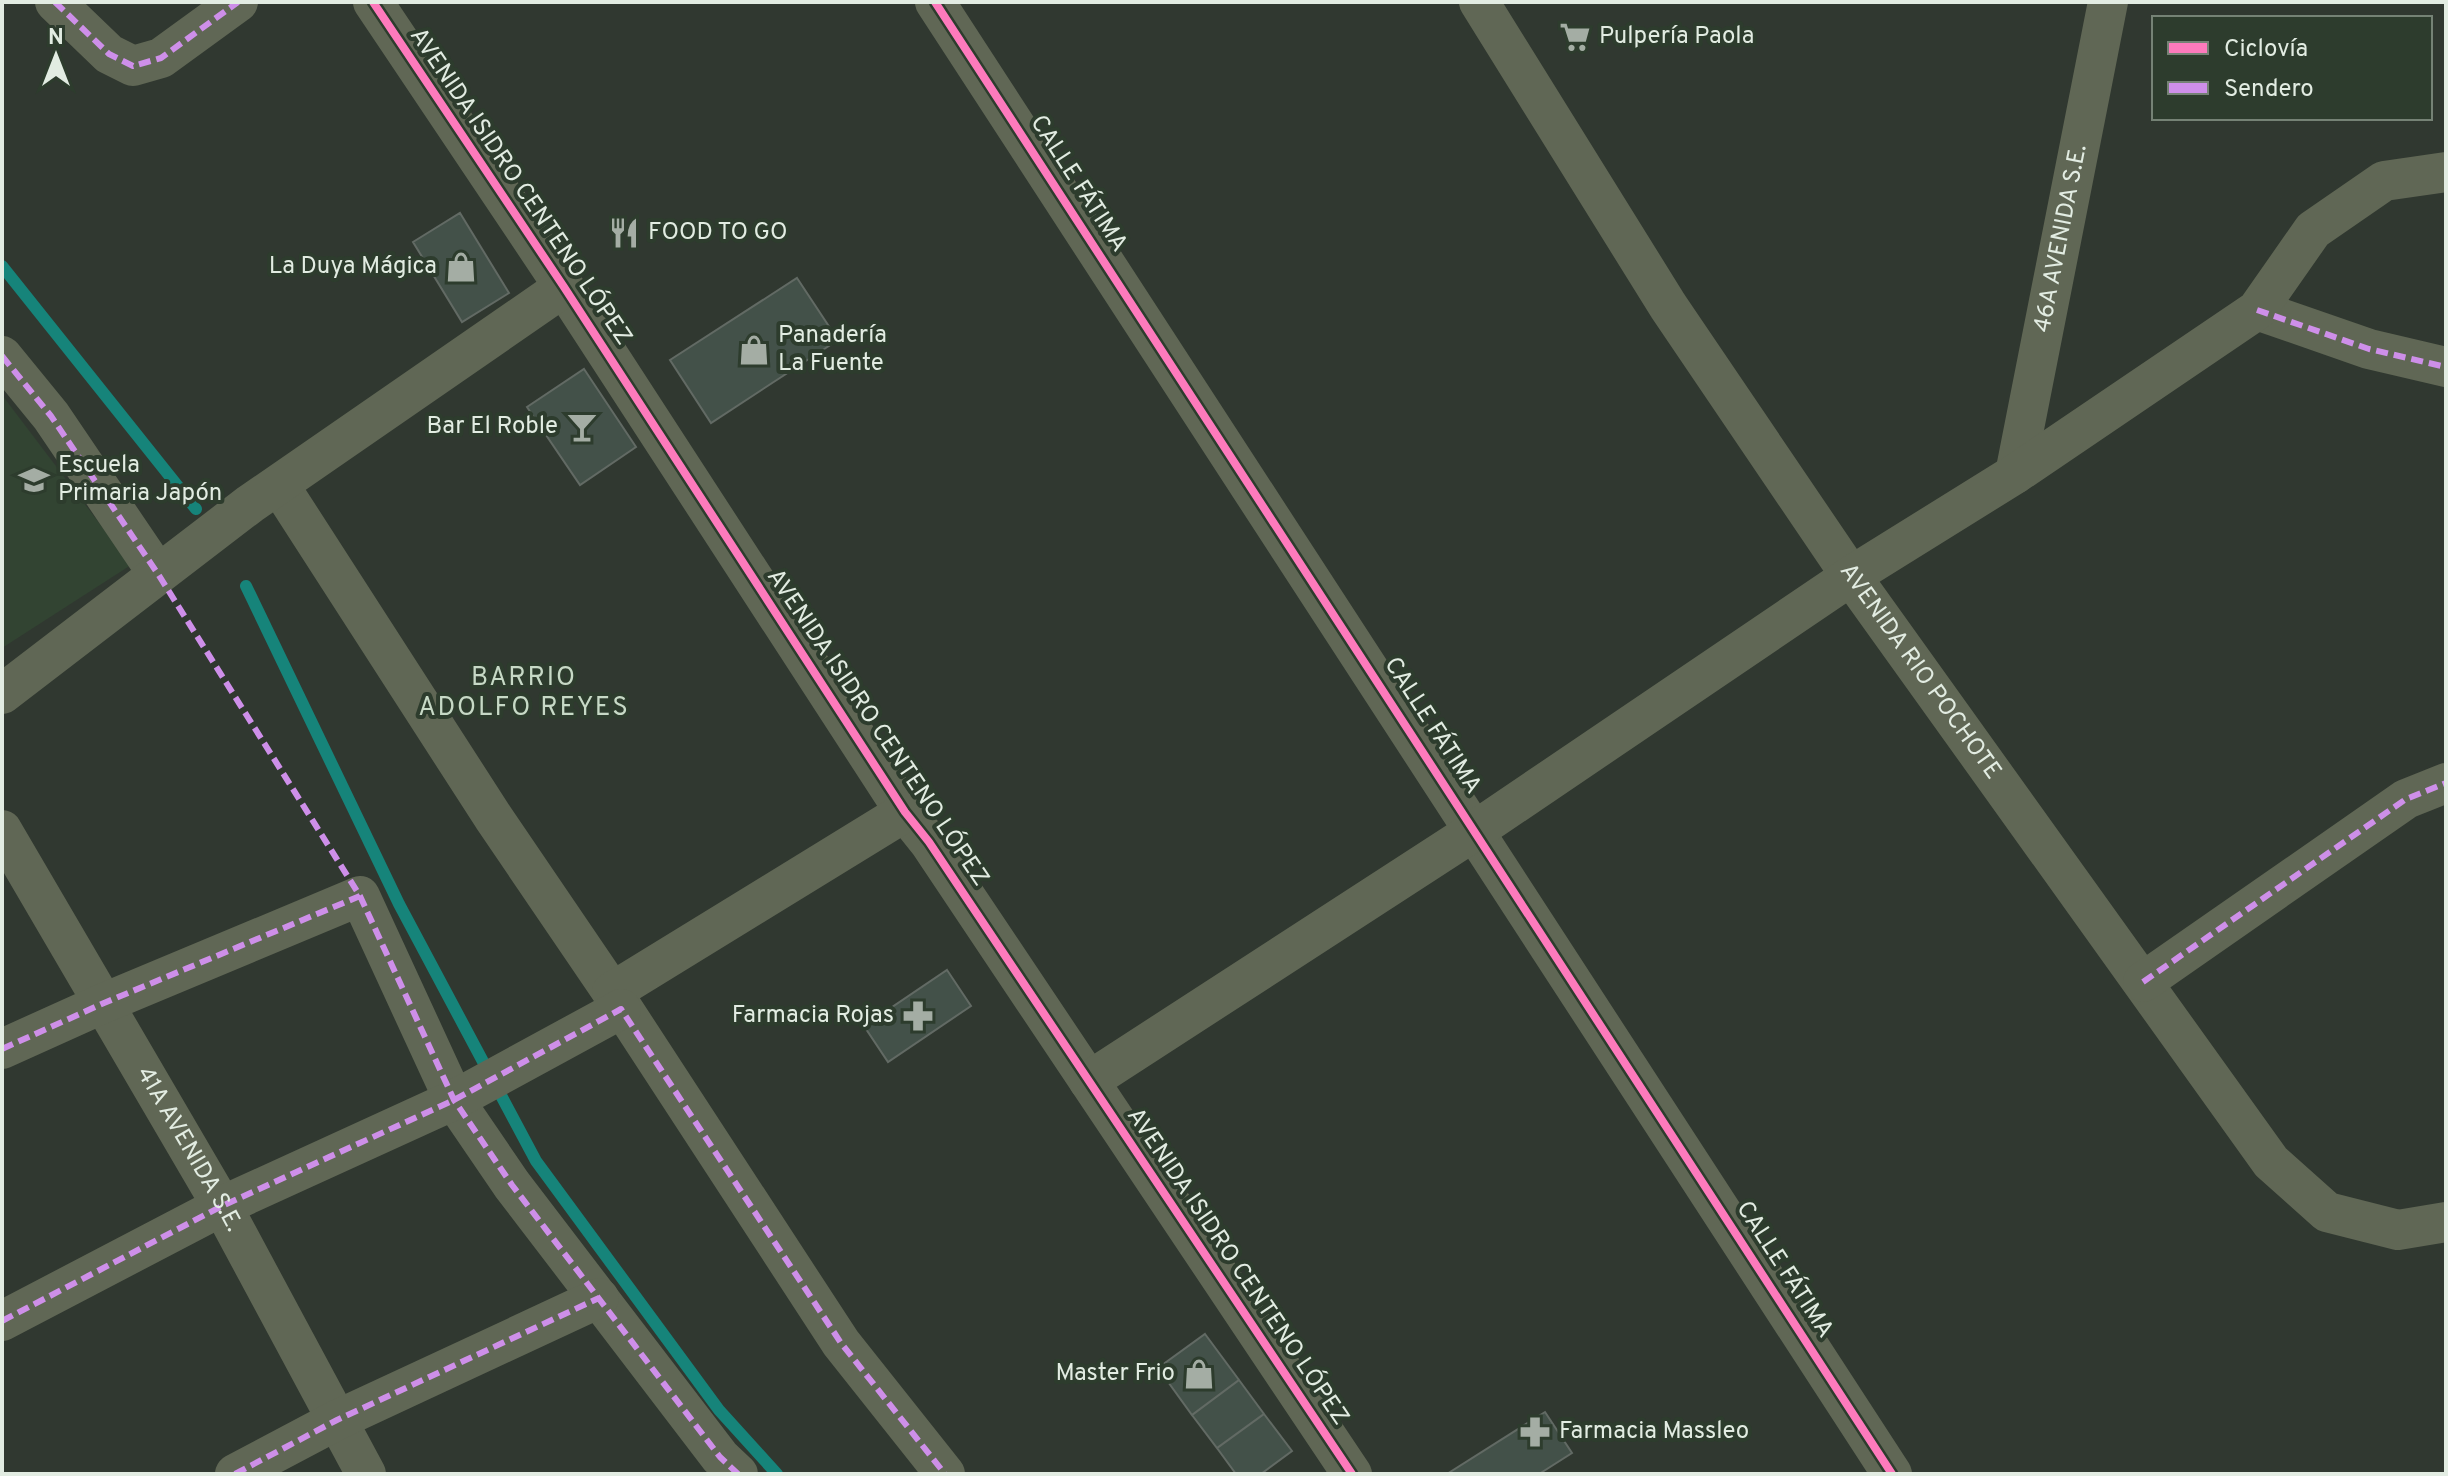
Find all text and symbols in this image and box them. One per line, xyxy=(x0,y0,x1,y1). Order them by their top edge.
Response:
north arrow xyxy=(16,16,96,96)
legend xyxy=(2152,16,2432,120)
supermarket icon: Pulpería Paola xyxy=(1558,20,1592,54)
street label: AVENIDA ISIDRO CENTENO LÓPEZ xyxy=(402,21,639,352)
place label: Pulpería Paola xyxy=(1599,22,1754,52)
text: N xyxy=(48,25,64,52)
text: Ciclovía xyxy=(2224,35,2308,65)
text: Sendero xyxy=(2224,75,2314,105)
street label: CALLE FÁTIMA xyxy=(1023,109,1135,258)
street label: 46A AVENIDA S.E. xyxy=(2028,142,2095,335)
restaurant icon: FOOD TO GO xyxy=(607,216,641,250)
place label: FOOD TO GO xyxy=(648,218,788,248)
shop icon: La Duya Mágica xyxy=(444,250,478,284)
place label: La Duya Mágica xyxy=(269,252,437,282)
place label: Panadería La Fuente xyxy=(778,321,887,379)
shop icon: Panadería La Fuente xyxy=(737,333,771,367)
bar icon: Bar El Roble xyxy=(565,410,599,444)
place label: Bar El Roble xyxy=(426,412,558,442)
place label: Escuela Primaria Japón xyxy=(58,451,222,509)
school or university icon: Escuela Primaria Japón xyxy=(17,463,51,497)
street label: AVENIDA RIO POCHOTE xyxy=(1832,558,2007,786)
street label: AVENIDA ISIDRO CENTENO LÓPEZ xyxy=(759,562,996,893)
street label: CALLE FÁTIMA xyxy=(1377,651,1489,800)
district label: BARRIO ADOLFO REYES xyxy=(418,662,630,725)
pharmacy icon: Farmacia Rojas xyxy=(901,999,935,1033)
place label: Farmacia Rojas xyxy=(732,1001,894,1031)
street label: 41A AVENIDA S.E. xyxy=(129,1062,248,1237)
street label: AVENIDA ISIDRO CENTENO LÓPEZ xyxy=(1119,1101,1356,1432)
street label: CALLE FÁTIMA xyxy=(1729,1195,1841,1344)
shop icon: Master Frio xyxy=(1182,1357,1216,1391)
place label: Master Frio xyxy=(1055,1359,1175,1389)
pharmacy icon: Farmacia Massleo xyxy=(1518,1415,1552,1449)
place label: Farmacia Massleo xyxy=(1559,1417,1749,1447)

